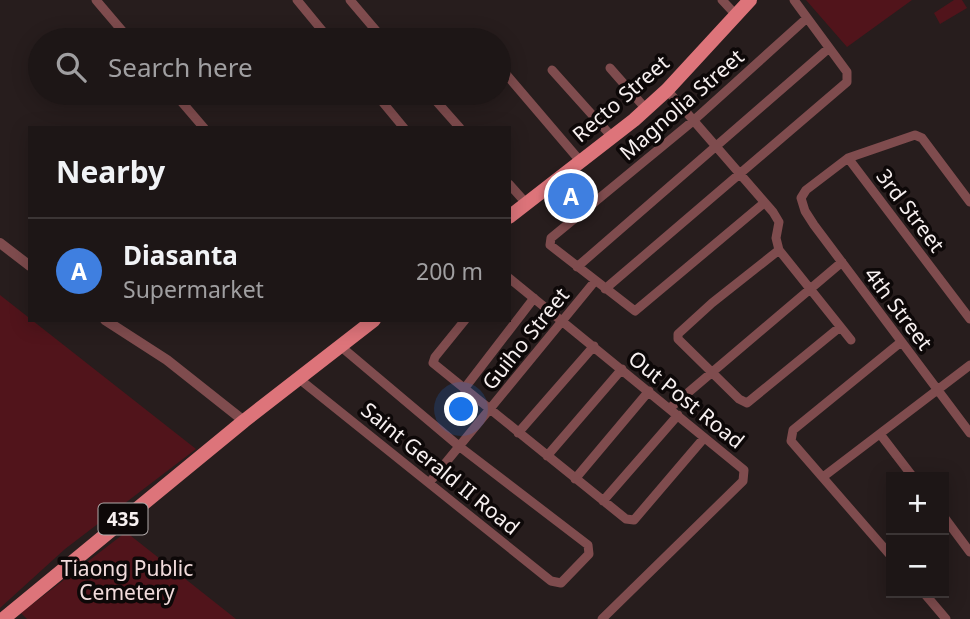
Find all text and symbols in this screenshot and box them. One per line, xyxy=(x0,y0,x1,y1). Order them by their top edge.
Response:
search box xyxy=(28,28,511,105)
street label: Magnolia Street xyxy=(613,42,750,166)
icon: search xyxy=(52,48,90,86)
street label: Recto Street xyxy=(566,48,675,148)
text: Search here xyxy=(108,49,253,85)
text: Nearby xyxy=(56,151,165,192)
street label: 3rd Street xyxy=(870,163,951,258)
pin: A xyxy=(548,170,594,222)
text: Diasanta xyxy=(123,237,238,273)
text: A xyxy=(71,255,87,287)
text: 200 m xyxy=(416,255,483,287)
street label: 4th Street xyxy=(859,261,939,356)
text: Supermarket xyxy=(123,273,264,305)
street label: Guiho Street xyxy=(475,281,575,395)
street label: Out Post Road xyxy=(623,344,750,455)
your location xyxy=(444,392,478,426)
street label: Saint Gerald II Road xyxy=(356,396,526,541)
map controls xyxy=(886,472,949,598)
button: + xyxy=(886,472,949,535)
road number: 435 xyxy=(99,504,148,534)
button: − xyxy=(886,535,949,598)
park label: Tiaong Public Cemetery xyxy=(61,554,193,606)

